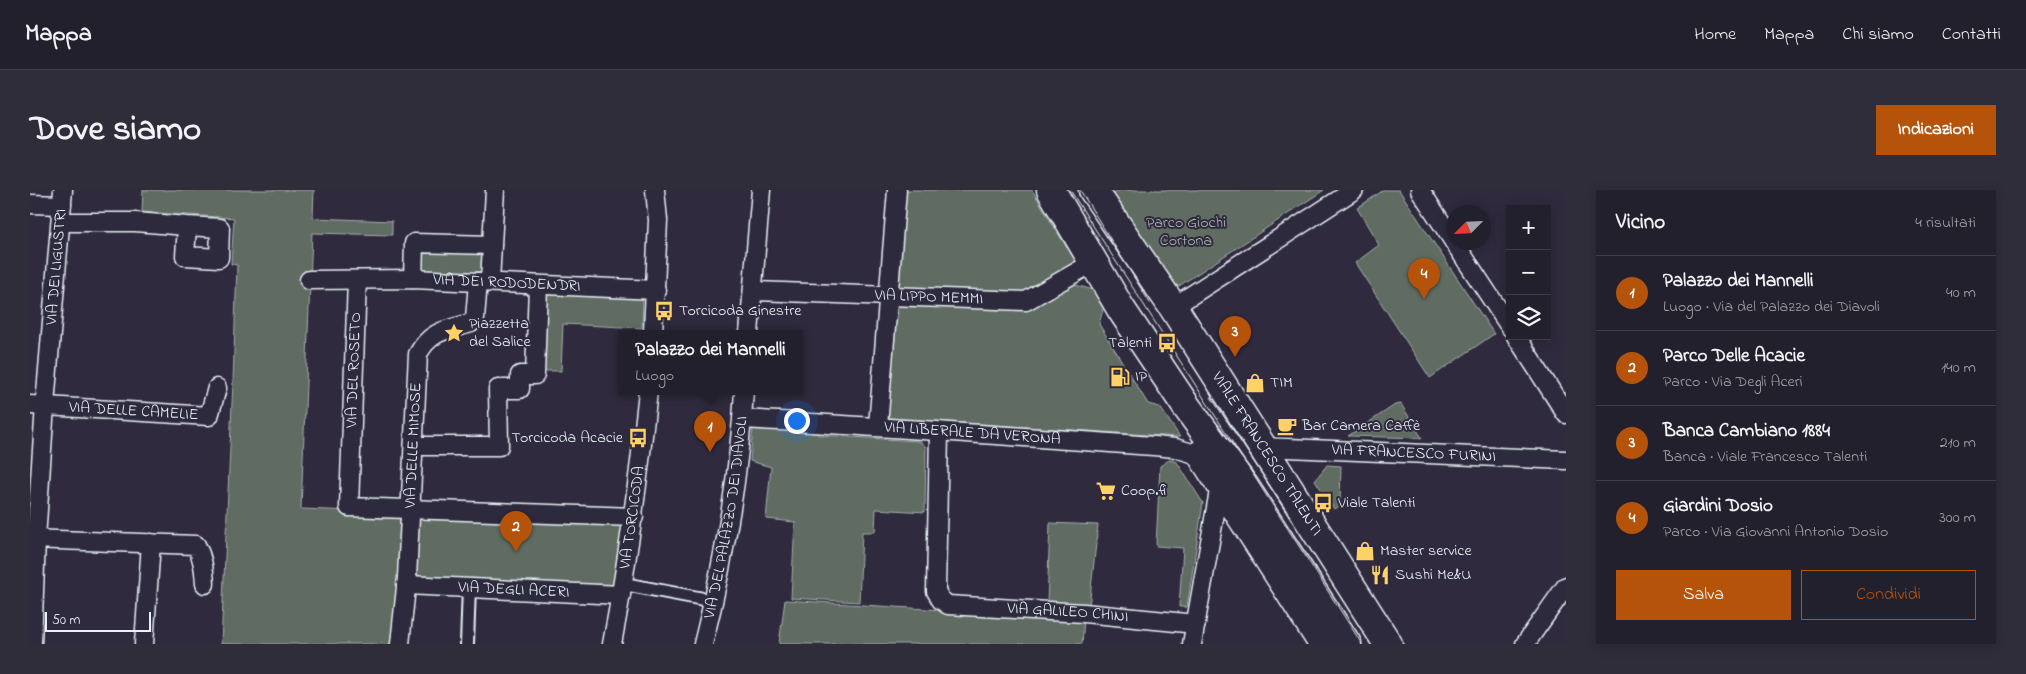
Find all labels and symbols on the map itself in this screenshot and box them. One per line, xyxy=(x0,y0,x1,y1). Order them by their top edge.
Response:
north arrow xyxy=(1446,205,1491,250)
street label: VIA DEI LIGUSTRI xyxy=(40,208,73,327)
park label: Parco Giochi Cortona xyxy=(1146,211,1226,253)
pin: 4 xyxy=(1408,258,1440,299)
street label: VIA DEI RODODENDRI xyxy=(432,268,581,299)
street label: VIA LIPPO MEMMI xyxy=(873,283,984,311)
place label: Torcicoda Ginestre xyxy=(679,299,802,323)
bus stop icon: Torcicoda Ginestre xyxy=(653,300,675,322)
street label: VIA DEL ROSETO xyxy=(340,312,368,429)
place label: Piazzetta del Salice xyxy=(469,312,531,354)
pin: 3 xyxy=(1219,316,1251,357)
place icon: Piazzetta del Salice xyxy=(443,322,465,344)
place label: Talenti xyxy=(1108,331,1152,355)
bus stop icon: Talenti xyxy=(1156,332,1178,354)
place label: IP xyxy=(1135,365,1148,389)
fuel station icon: IP xyxy=(1109,366,1131,388)
street label: VIALE FRANCESCO TALENTI xyxy=(1205,366,1328,541)
place label: TIM xyxy=(1270,371,1293,395)
shop icon: TIM xyxy=(1244,372,1266,394)
street label: VIA DELLE MIMOSE xyxy=(398,382,429,510)
street label: VIA DELLE CAMELIE xyxy=(67,395,199,427)
your location xyxy=(784,408,810,434)
pin: 1 xyxy=(694,411,726,452)
place label: Bar Camera Caffè xyxy=(1301,414,1421,438)
street label: VIA DEL PALAZZO DEI DIAVOLI xyxy=(697,415,754,622)
street label: VIA LIBERALE DA VERONA xyxy=(883,415,1062,452)
cafe icon: Bar Camera Caffè xyxy=(1276,415,1298,437)
place label: Torcicoda Acacie xyxy=(511,426,624,450)
bus stop icon: Torcicoda Acacie xyxy=(627,427,649,449)
street label: VIA FRANCESCO FURINI xyxy=(1330,438,1497,469)
street label: VIA TORCICODA xyxy=(613,465,651,572)
place label: Coop.fi xyxy=(1121,479,1169,503)
supermarket icon: Coop.fi xyxy=(1095,480,1117,502)
place label: Viale Talenti xyxy=(1337,491,1416,515)
bus stop icon: Viale Talenti xyxy=(1312,492,1334,514)
pin: 2 xyxy=(500,511,532,552)
place label: Master service xyxy=(1380,539,1472,563)
shop icon: Master service xyxy=(1354,540,1376,562)
place label: Sushi Me&U xyxy=(1395,563,1471,587)
restaurant icon: Sushi Me&U xyxy=(1369,564,1391,586)
street label: VIA DEGLI ACERI xyxy=(457,575,570,605)
street label: VIA GALILEO CHINI xyxy=(1006,596,1129,629)
scale bar xyxy=(45,609,151,632)

